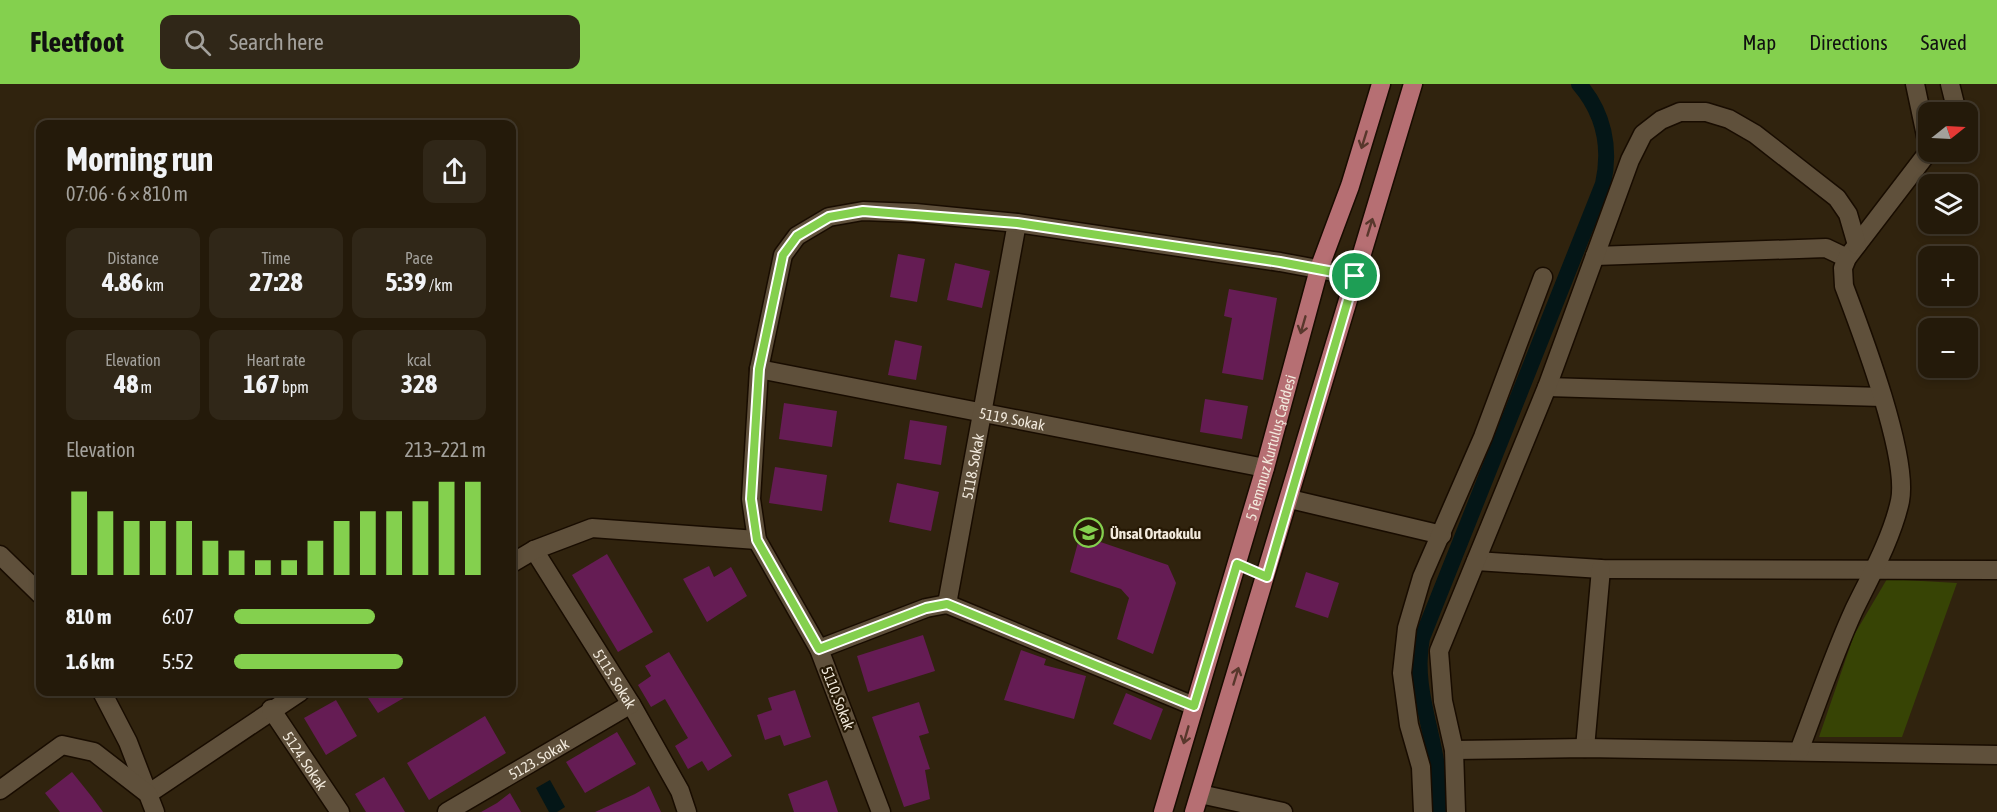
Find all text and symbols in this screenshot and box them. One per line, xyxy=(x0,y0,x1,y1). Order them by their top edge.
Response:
search box xyxy=(160,15,580,69)
text: Fleetfoot xyxy=(30,26,124,58)
icon: search xyxy=(181,26,214,59)
text: Search here xyxy=(229,29,324,55)
text: Map xyxy=(1742,30,1776,54)
text: Directions xyxy=(1809,30,1888,54)
text: Saved xyxy=(1921,30,1967,54)
north arrow xyxy=(1918,102,1978,162)
map controls xyxy=(1918,102,1978,378)
one-way arrow xyxy=(1358,130,1369,149)
text: Morning run xyxy=(66,140,213,178)
button: share xyxy=(423,140,486,203)
button: layers xyxy=(1918,174,1978,234)
text: 07:06 · 6 × 810 m xyxy=(66,182,188,205)
one-way arrow xyxy=(1365,218,1376,237)
button: + xyxy=(1918,246,1978,306)
text: Distance xyxy=(107,249,159,267)
text: Time xyxy=(261,249,291,267)
text: Pace xyxy=(405,249,433,267)
pin xyxy=(1329,250,1380,301)
icon: arrive xyxy=(1338,259,1371,292)
text: 4.86 xyxy=(102,267,143,297)
text: 27:28 xyxy=(249,267,303,297)
text: 5:39 xyxy=(385,267,427,297)
text: km xyxy=(143,276,164,294)
text: /km xyxy=(427,276,453,294)
one-way arrow xyxy=(1297,315,1308,334)
button: − xyxy=(1918,318,1978,378)
text: Elevation xyxy=(105,351,161,369)
text: Heart rate xyxy=(247,351,305,369)
text: kcal xyxy=(407,351,431,369)
text: 48 xyxy=(114,369,138,399)
text: 167 xyxy=(243,369,280,399)
text: 328 xyxy=(401,369,437,399)
street label: 5 Temmuz Kurtuluş Caddesi xyxy=(1241,373,1298,522)
text: m xyxy=(138,378,152,396)
text: bpm xyxy=(280,378,309,396)
street label: 5119. Sokak xyxy=(978,404,1047,433)
street label: 5118. Sokak xyxy=(958,432,987,501)
text: Elevation xyxy=(66,438,135,461)
text: 213–221 m xyxy=(404,438,486,461)
school or university icon: Ünsal Ortaokulu xyxy=(1073,517,1105,549)
place label: Ünsal Ortaokulu xyxy=(1110,525,1201,542)
text: 810 m xyxy=(66,605,111,628)
text: 6:07 xyxy=(162,605,194,628)
street label: 5115. Sokak xyxy=(590,646,640,712)
text: 1.6 km xyxy=(66,650,114,673)
text: 5:52 xyxy=(162,650,194,673)
street label: 5110. Sokak xyxy=(818,664,858,732)
one-way arrow xyxy=(1231,667,1242,686)
one-way arrow xyxy=(1180,725,1191,744)
street label: 5124. Sokak xyxy=(280,728,331,793)
street label: 5123. Sokak xyxy=(505,734,572,783)

